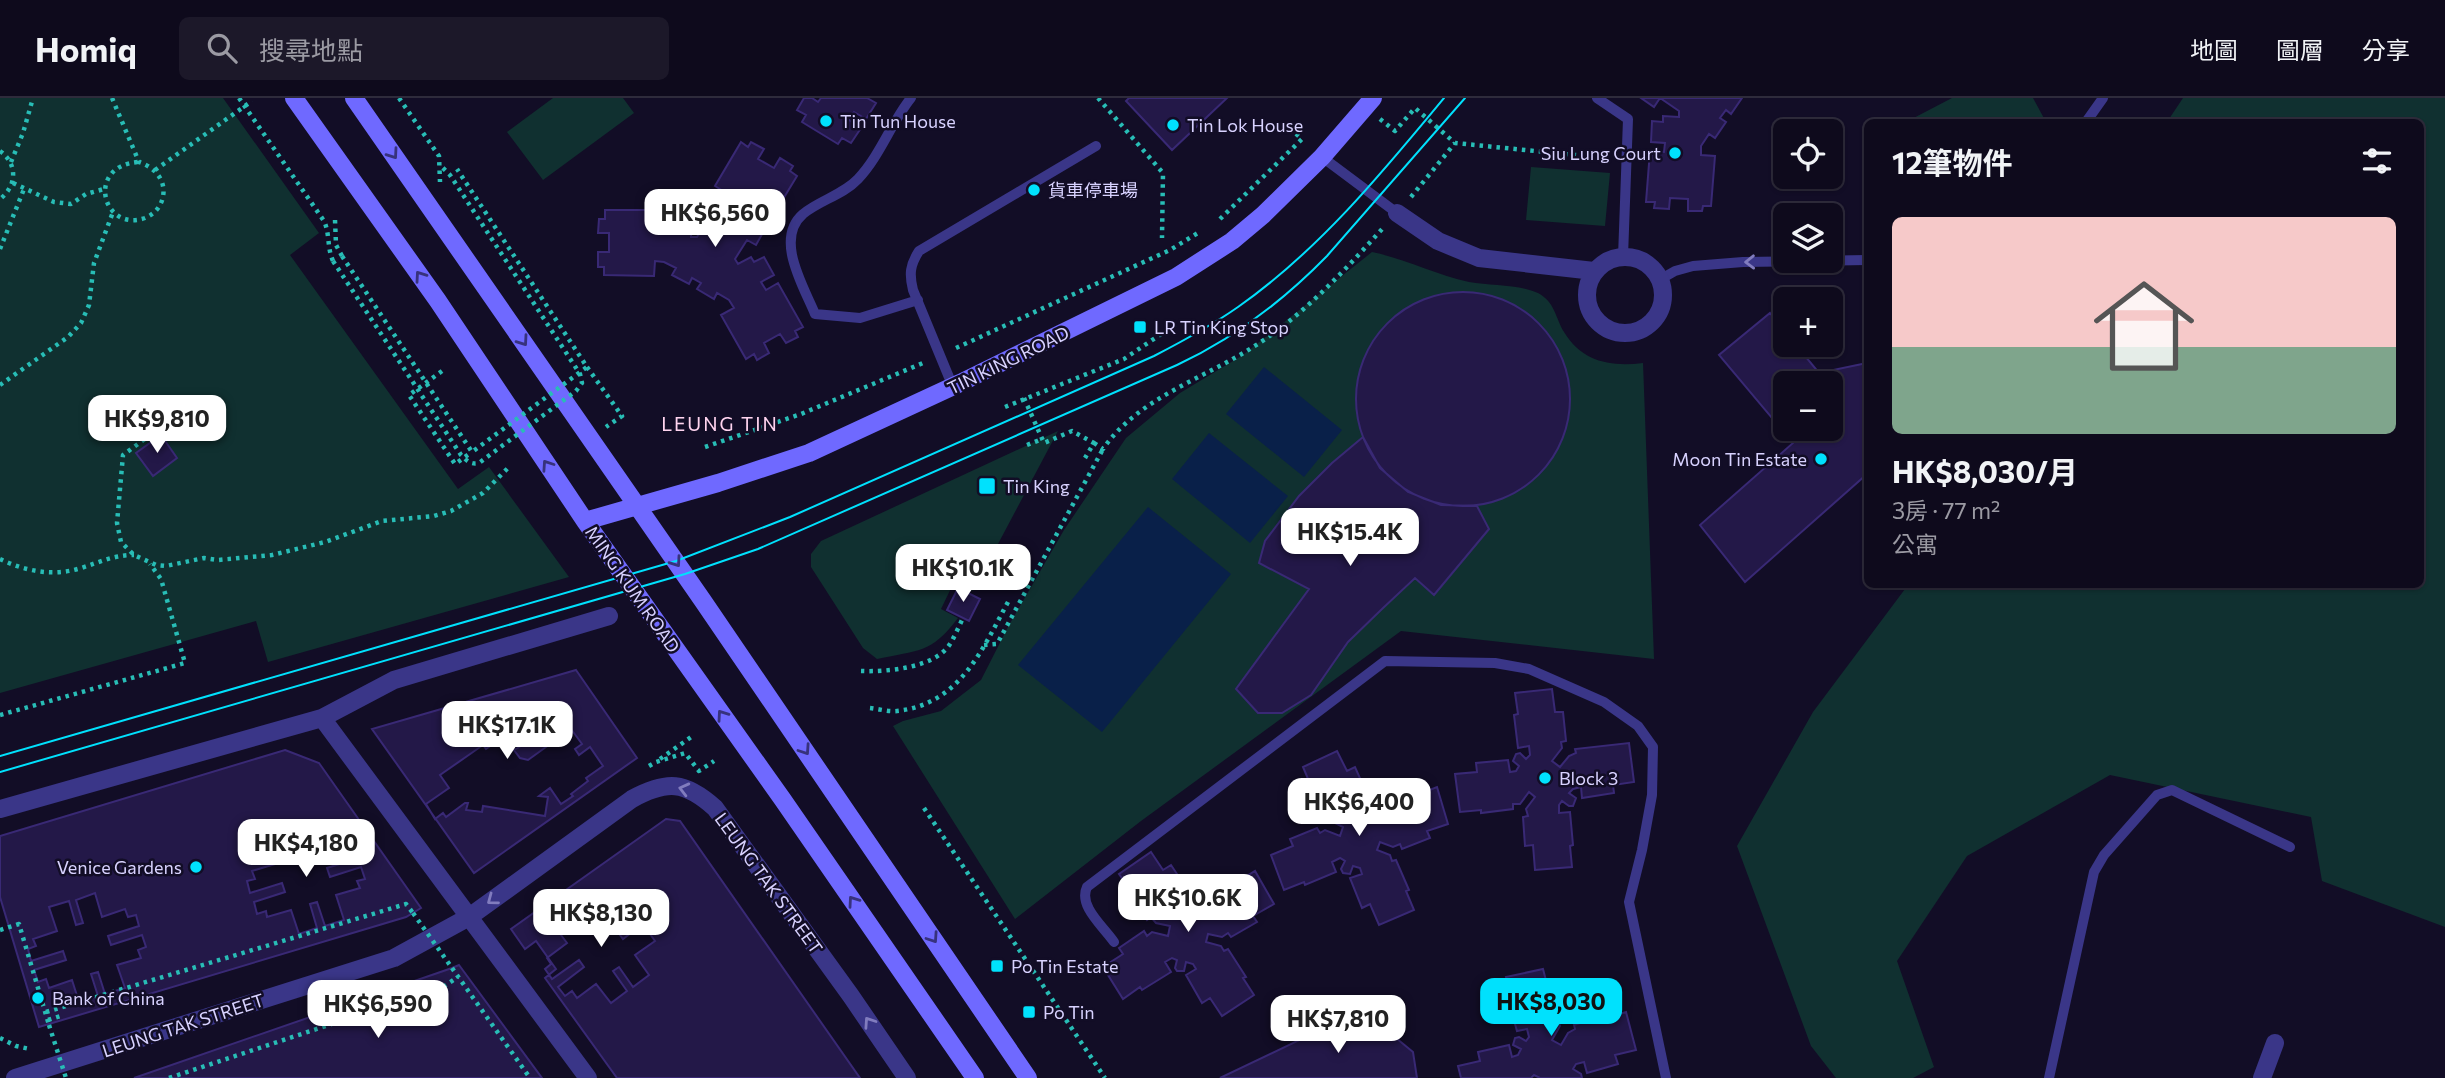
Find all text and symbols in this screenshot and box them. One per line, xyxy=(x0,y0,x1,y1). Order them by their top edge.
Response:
search box xyxy=(179,17,669,80)
text: Homiq xyxy=(35,28,137,69)
icon: search xyxy=(203,29,241,67)
text: 搜尋地點 xyxy=(259,34,363,65)
text: 地圖 xyxy=(2190,35,2238,64)
text: 圖層 xyxy=(2276,35,2324,64)
text: 分享 xyxy=(2362,35,2410,64)
place label: Tin Tun House xyxy=(840,110,956,132)
marker: Tin Tun House xyxy=(818,113,834,129)
place label: Tin Lok House xyxy=(1187,114,1303,136)
marker: Tin Lok House xyxy=(1165,117,1181,133)
map controls xyxy=(1773,119,1843,441)
button: locate xyxy=(1773,119,1843,189)
place label: Siu Lung Court xyxy=(1541,142,1661,164)
icon: filters xyxy=(2358,142,2396,180)
text: 12筆物件 xyxy=(1892,143,2013,180)
marker: Siu Lung Court xyxy=(1667,145,1683,161)
one-way arrow xyxy=(385,146,397,159)
place label: 貨車停車場 xyxy=(1048,179,1138,201)
marker: 貨車停車場 xyxy=(1026,182,1042,198)
pin: HK$6,560 xyxy=(643,190,787,249)
text: HK$6,560 xyxy=(660,198,770,226)
button: layers xyxy=(1773,203,1843,273)
one-way arrow xyxy=(1744,254,1755,270)
icon: home xyxy=(2081,263,2207,389)
one-way arrow xyxy=(416,271,428,284)
button: + xyxy=(1773,287,1843,357)
place label: LR Tin King Stop xyxy=(1154,316,1289,338)
marker: LR Tin King Stop xyxy=(1132,319,1148,335)
street label: TIN KING ROAD xyxy=(944,321,1072,399)
one-way arrow xyxy=(515,333,527,346)
button: − xyxy=(1773,371,1843,441)
pin: HK$9,810 xyxy=(85,396,229,455)
text: HK$9,810 xyxy=(104,404,210,432)
district label: LEUNG TIN xyxy=(661,412,779,435)
place label: Moon Tin Estate xyxy=(1672,448,1807,470)
marker: Moon Tin Estate xyxy=(1813,451,1829,467)
text: HK$8,030/月 xyxy=(1892,452,2078,489)
one-way arrow xyxy=(542,459,555,472)
place label: Tin King xyxy=(1003,475,1070,497)
marker: Tin King xyxy=(977,476,997,496)
text: 3房 · 77 m² xyxy=(1892,496,2000,524)
pin: HK$15.4K xyxy=(1278,508,1422,568)
text: HK$15.4K xyxy=(1297,517,1403,545)
street label: MING KUM ROAD xyxy=(581,521,685,657)
text: 公寓 xyxy=(1892,530,1938,558)
pin: HK$10.1K xyxy=(891,545,1035,604)
text: HK$10.1K xyxy=(912,553,1014,581)
one-way arrow xyxy=(668,554,680,567)
pin: HK$17.1K xyxy=(435,702,579,761)
text: HK$17.1K xyxy=(458,710,556,738)
one-way arrow xyxy=(718,710,730,723)
one-way arrow xyxy=(797,742,809,755)
place label: Block 3 xyxy=(1559,767,1618,789)
marker: Block 3 xyxy=(1537,770,1553,786)
pin: HK$6,400 xyxy=(1287,778,1431,838)
one-way arrow xyxy=(678,783,690,797)
text: HK$6,400 xyxy=(1304,787,1414,815)
street label: LEUNG TAK STREET xyxy=(710,808,828,958)
pin: HK$4,180 xyxy=(234,820,378,879)
text: HK$4,180 xyxy=(254,828,358,856)
place label: Venice Gardens xyxy=(57,856,182,878)
marker: Venice Gardens xyxy=(188,859,204,875)
pin: HK$10.6K xyxy=(1116,874,1260,934)
text: HK$10.6K xyxy=(1134,883,1242,911)
pin: HK$8,130 xyxy=(529,890,673,949)
one-way arrow xyxy=(487,891,500,904)
one-way arrow xyxy=(849,896,861,909)
text: HK$8,130 xyxy=(549,898,653,926)
one-way arrow xyxy=(925,930,938,943)
place label: Po Tin Estate xyxy=(1011,955,1118,977)
marker: Po Tin Estate xyxy=(989,958,1005,974)
pin: HK$8,030 xyxy=(1479,978,1623,1038)
pin: HK$6,590 xyxy=(306,981,450,1040)
place label: Bank of China xyxy=(52,987,165,1009)
text: HK$8,030 xyxy=(1496,987,1606,1015)
street label: LEUNG TAK STREET xyxy=(99,988,267,1062)
text: HK$6,590 xyxy=(323,989,433,1017)
marker: Bank of China xyxy=(30,990,46,1006)
pin: HK$7,810 xyxy=(1266,996,1410,1055)
place label: Po Tin xyxy=(1043,1001,1095,1023)
marker: Po Tin xyxy=(1021,1004,1037,1020)
text: HK$7,810 xyxy=(1287,1004,1389,1032)
one-way arrow xyxy=(865,1017,877,1030)

